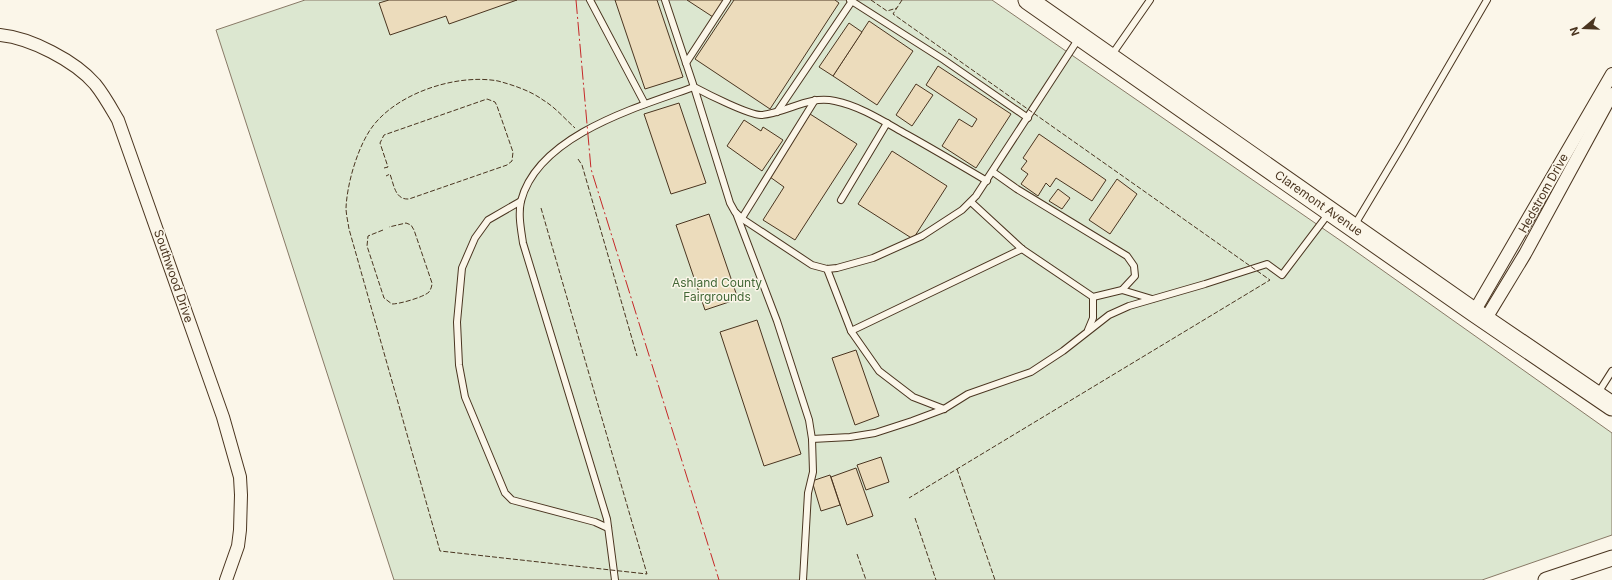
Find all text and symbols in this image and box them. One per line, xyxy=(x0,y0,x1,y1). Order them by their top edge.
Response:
north arrow xyxy=(1564,8,1604,48)
text: N xyxy=(1567,25,1583,38)
street label: Hedstrom Drive xyxy=(1515,151,1571,235)
street label: Claremont Avenue xyxy=(1272,167,1366,239)
street label: Southwood Drive xyxy=(151,227,197,325)
park label: Ashland County Fairgrounds xyxy=(672,275,762,304)

